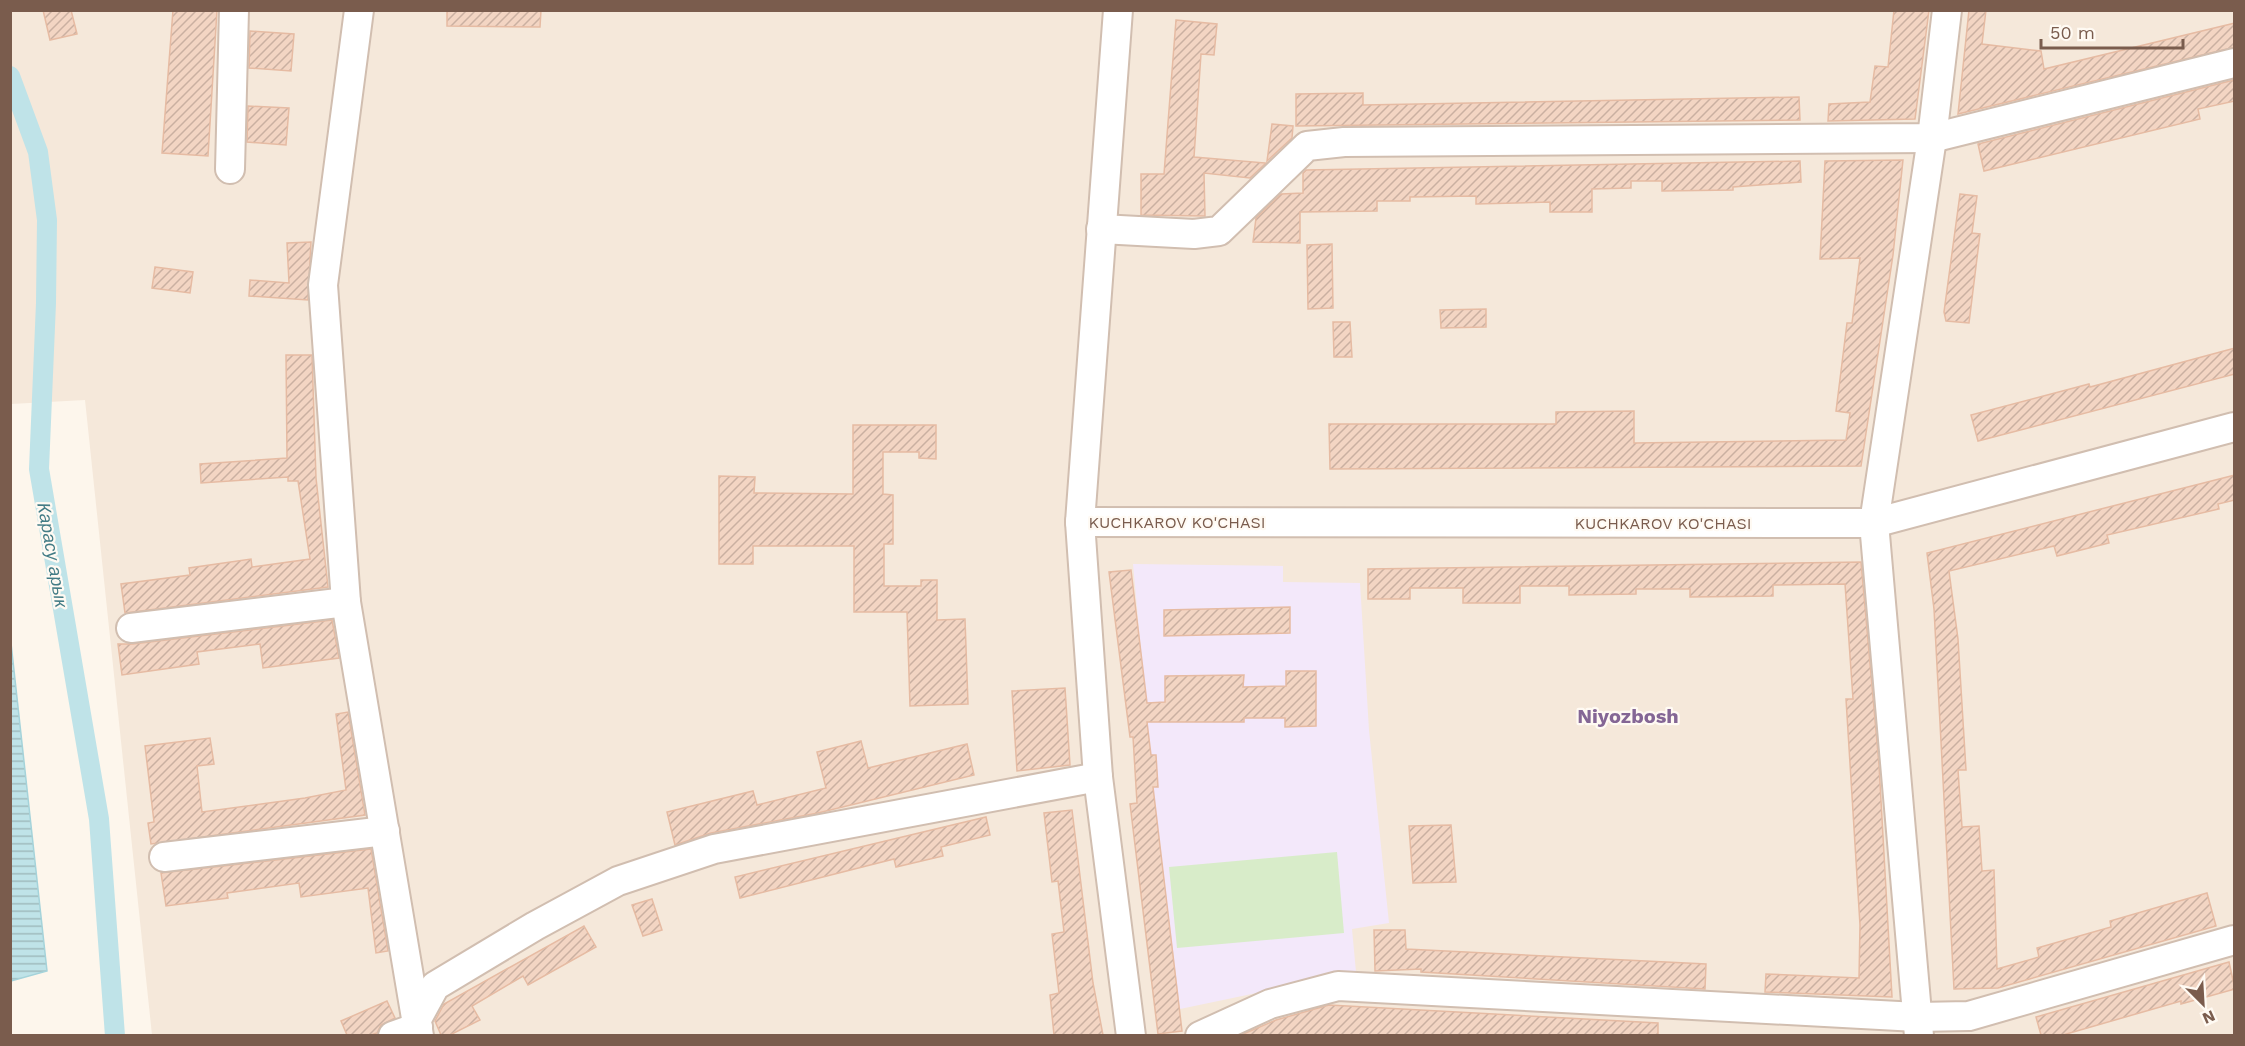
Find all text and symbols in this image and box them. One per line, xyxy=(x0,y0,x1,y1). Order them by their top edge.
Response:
scale bar xyxy=(2041,12,2184,50)
text: 50 m xyxy=(2050,22,2095,43)
water label: Карасу арык xyxy=(33,501,73,611)
street label: KUCHKAROV KO'CHASI xyxy=(1088,513,1266,532)
street label: KUCHKAROV KO'CHASI xyxy=(1574,514,1752,533)
district label: Niyozbosh xyxy=(1577,704,1679,728)
north arrow xyxy=(2173,974,2233,1034)
text: N xyxy=(2200,1006,2218,1028)

